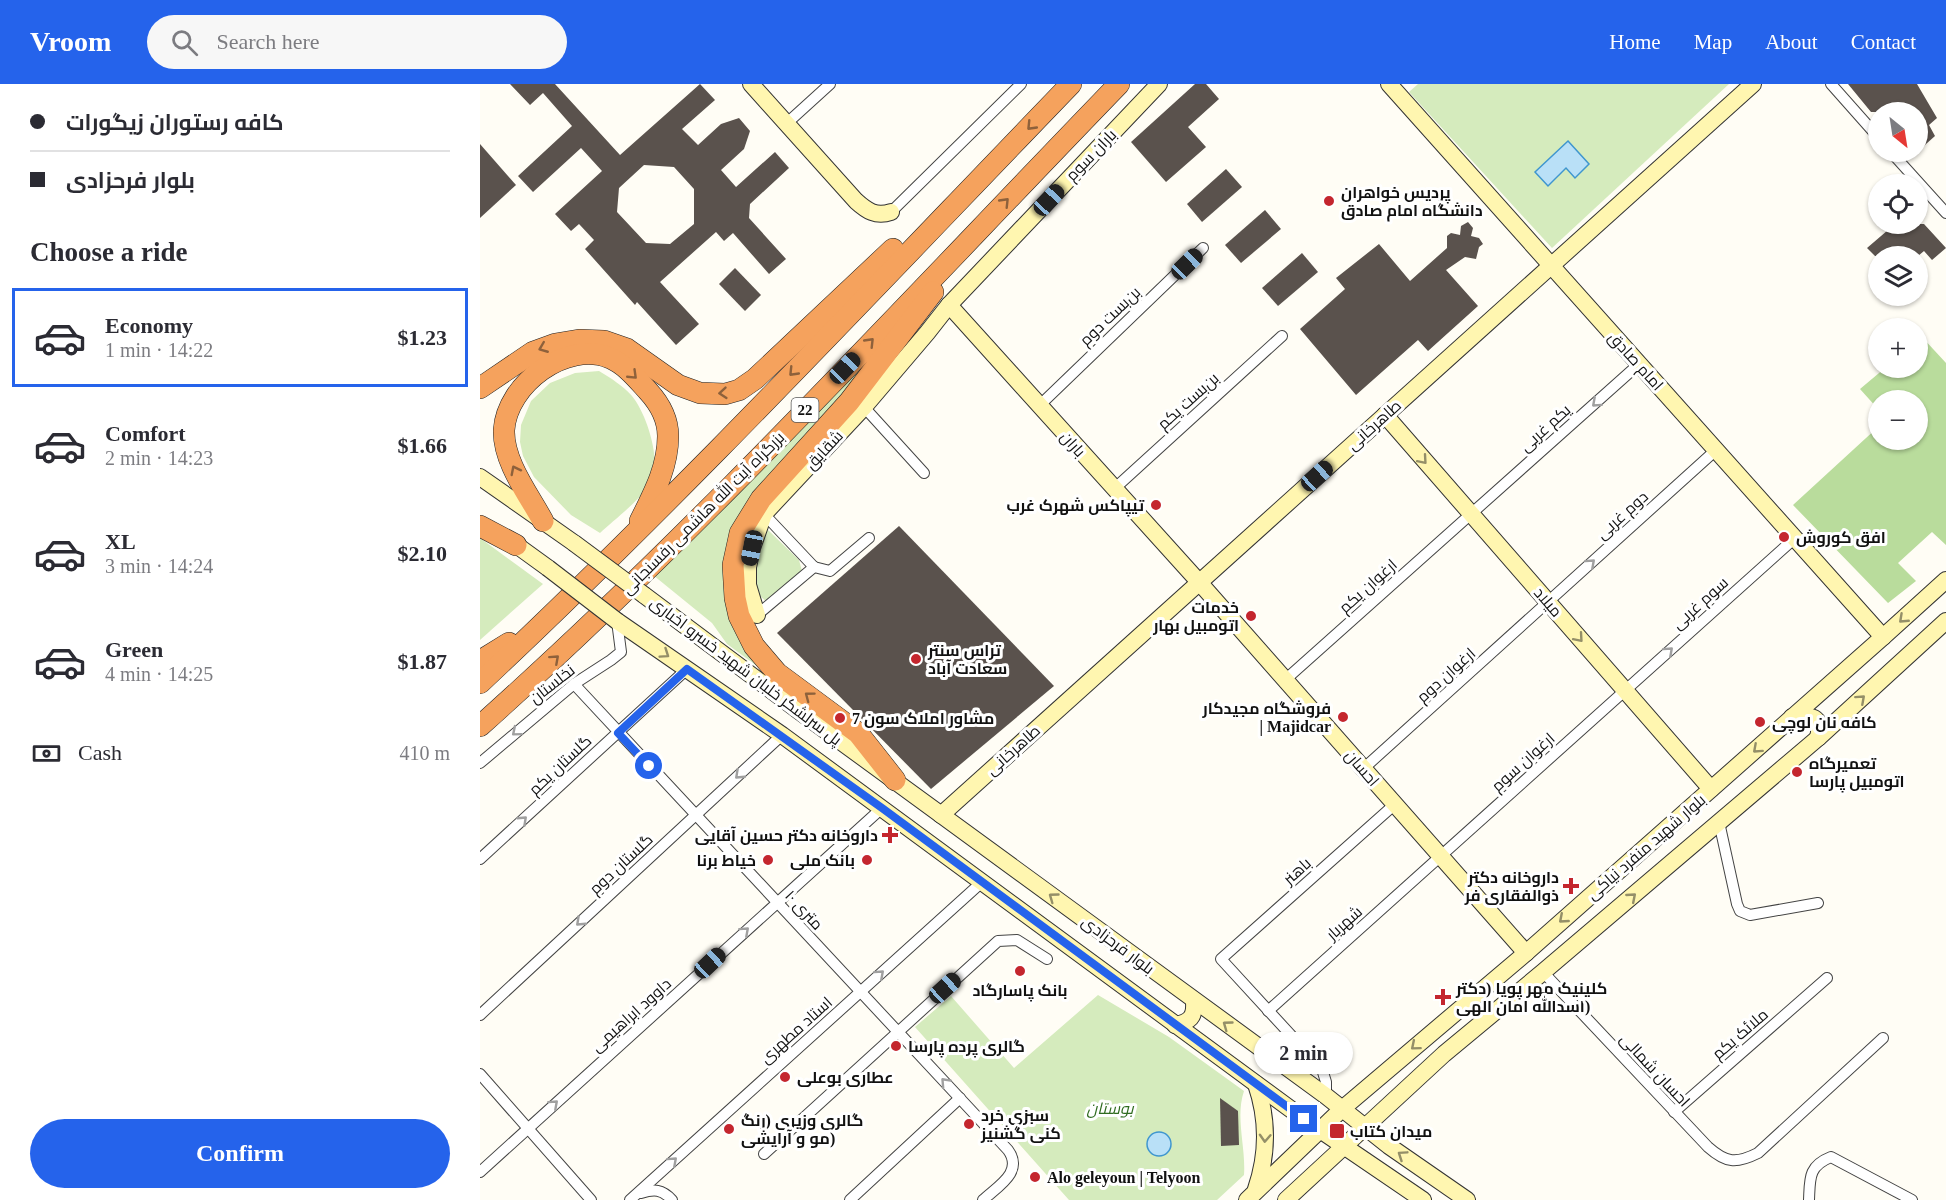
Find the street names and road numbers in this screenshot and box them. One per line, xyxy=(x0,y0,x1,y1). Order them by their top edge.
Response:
street label: باران سوم xyxy=(1062,126,1122,186)
street label: بن‌بست دوم xyxy=(1076,283,1146,351)
street label: امام صادق xyxy=(1603,328,1667,396)
street label: بن‌بست یکم xyxy=(1154,369,1224,435)
street label: طاهرخانی xyxy=(1344,397,1406,455)
road number: 22 xyxy=(792,398,818,422)
street label: یکم غربی xyxy=(1516,400,1576,457)
street label: بزرگراه آیت الله هاشمی رفسنجانی xyxy=(617,427,789,599)
street label: شقایق xyxy=(802,427,848,474)
street label: باران xyxy=(1056,428,1089,461)
street label: دوم غربی xyxy=(1593,488,1653,545)
street label: ارغوان یکم xyxy=(1336,556,1402,618)
street label: سوم غربی xyxy=(1669,574,1733,635)
street label: میلاد xyxy=(1530,584,1565,621)
street label: پل سرلشکر خلبان شهید خسرو اخباری xyxy=(645,594,845,751)
street label: ارغوان دوم xyxy=(1413,644,1481,708)
street label: نخلستان xyxy=(526,661,579,708)
street label: طاهرخانی xyxy=(983,722,1045,780)
street label: ارغوان سوم xyxy=(1488,729,1560,797)
street label: گلستان یکم xyxy=(525,732,597,800)
street label: احسان xyxy=(1340,746,1382,791)
street label: بلوار شهید منفرد نیاکی xyxy=(1583,791,1710,905)
street label: گلستان دوم xyxy=(586,830,658,900)
street label: باهنر xyxy=(1279,854,1315,889)
street label: ۱۰ متری xyxy=(780,887,826,934)
street label: شهریار xyxy=(1322,903,1367,945)
street label: بلوار فرحزادی xyxy=(1078,912,1157,979)
street label: داوود ابراهیمی xyxy=(588,975,676,1057)
street label: استاد مطهری xyxy=(757,993,837,1068)
street label: ملائک یکم xyxy=(1709,1005,1773,1065)
street label: احسان شمالی xyxy=(1615,1030,1693,1111)

